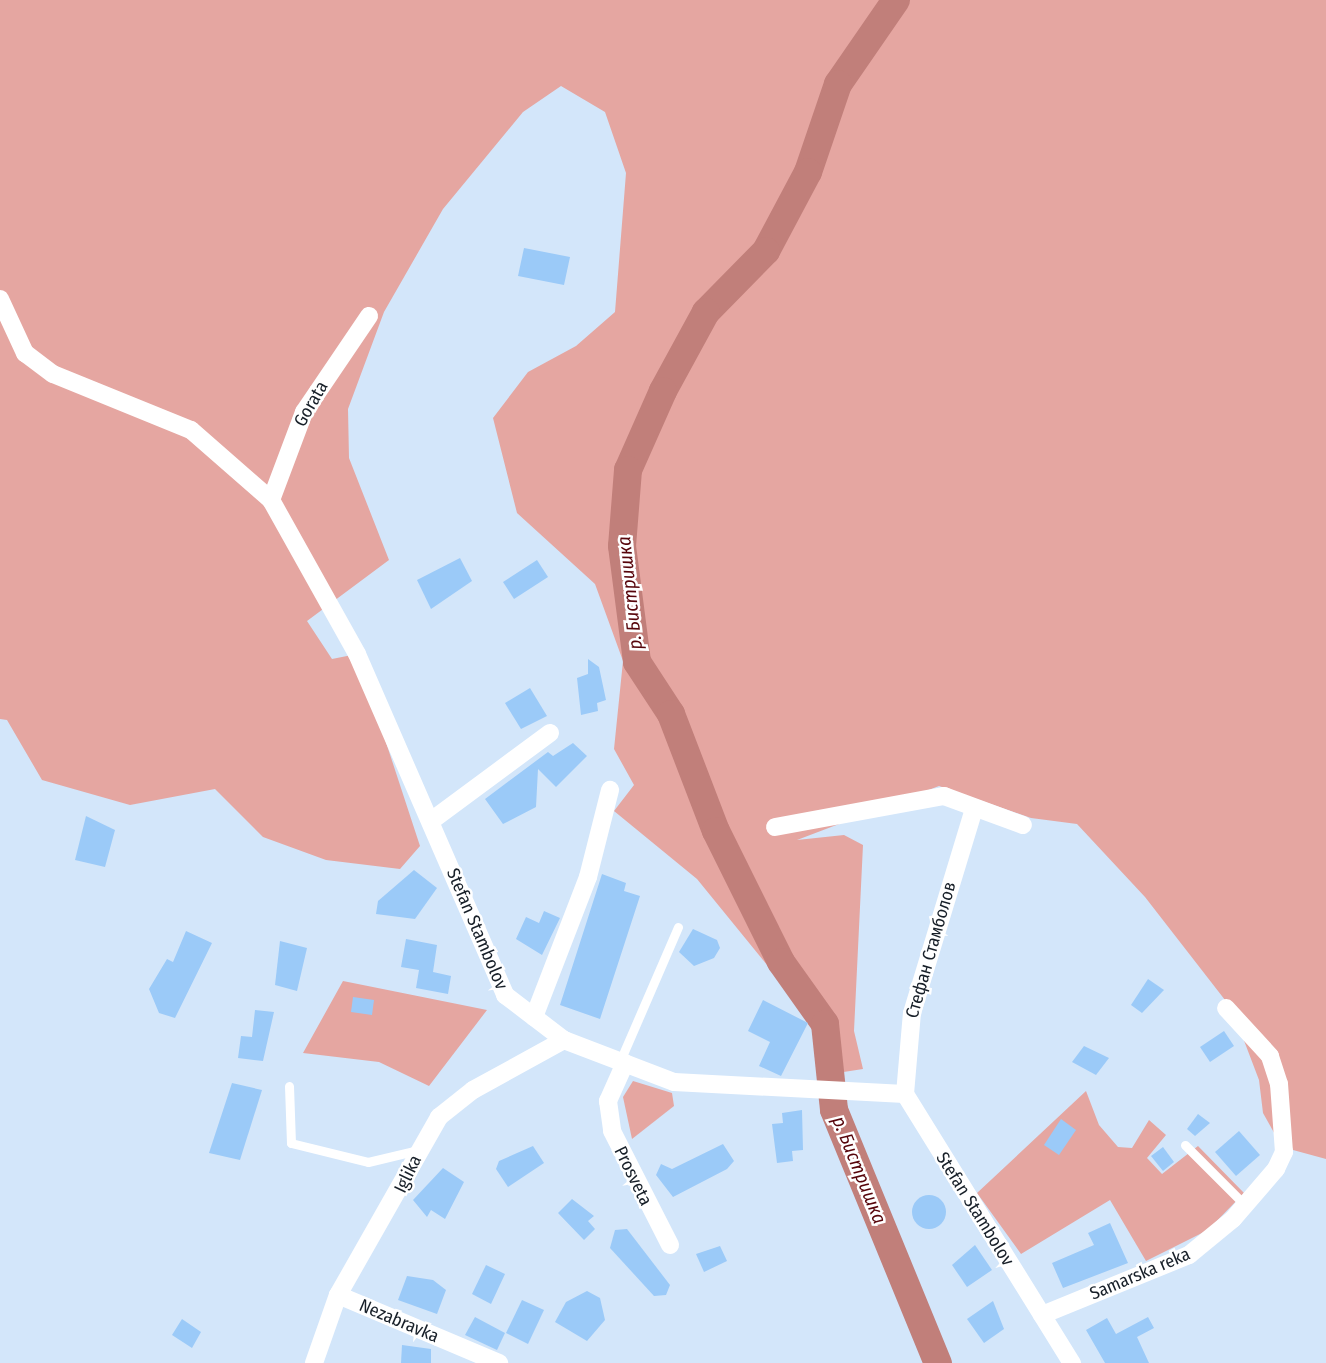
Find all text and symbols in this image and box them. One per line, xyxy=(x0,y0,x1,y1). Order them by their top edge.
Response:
street label: Gorata xyxy=(289,377,333,431)
water label: р. Бистришка xyxy=(613,535,647,651)
street label: Stefan Stambolov xyxy=(442,865,512,993)
street label: Стефан Стамболов xyxy=(901,879,961,1021)
water label: р. Бистришка xyxy=(827,1113,891,1227)
street label: Prosveta xyxy=(609,1143,657,1209)
street label: Stefan Stambolov xyxy=(932,1148,1018,1270)
street label: Iglika xyxy=(390,1152,426,1196)
street label: Samarska reka xyxy=(1087,1243,1193,1305)
street label: Nezabravka xyxy=(356,1295,442,1347)

